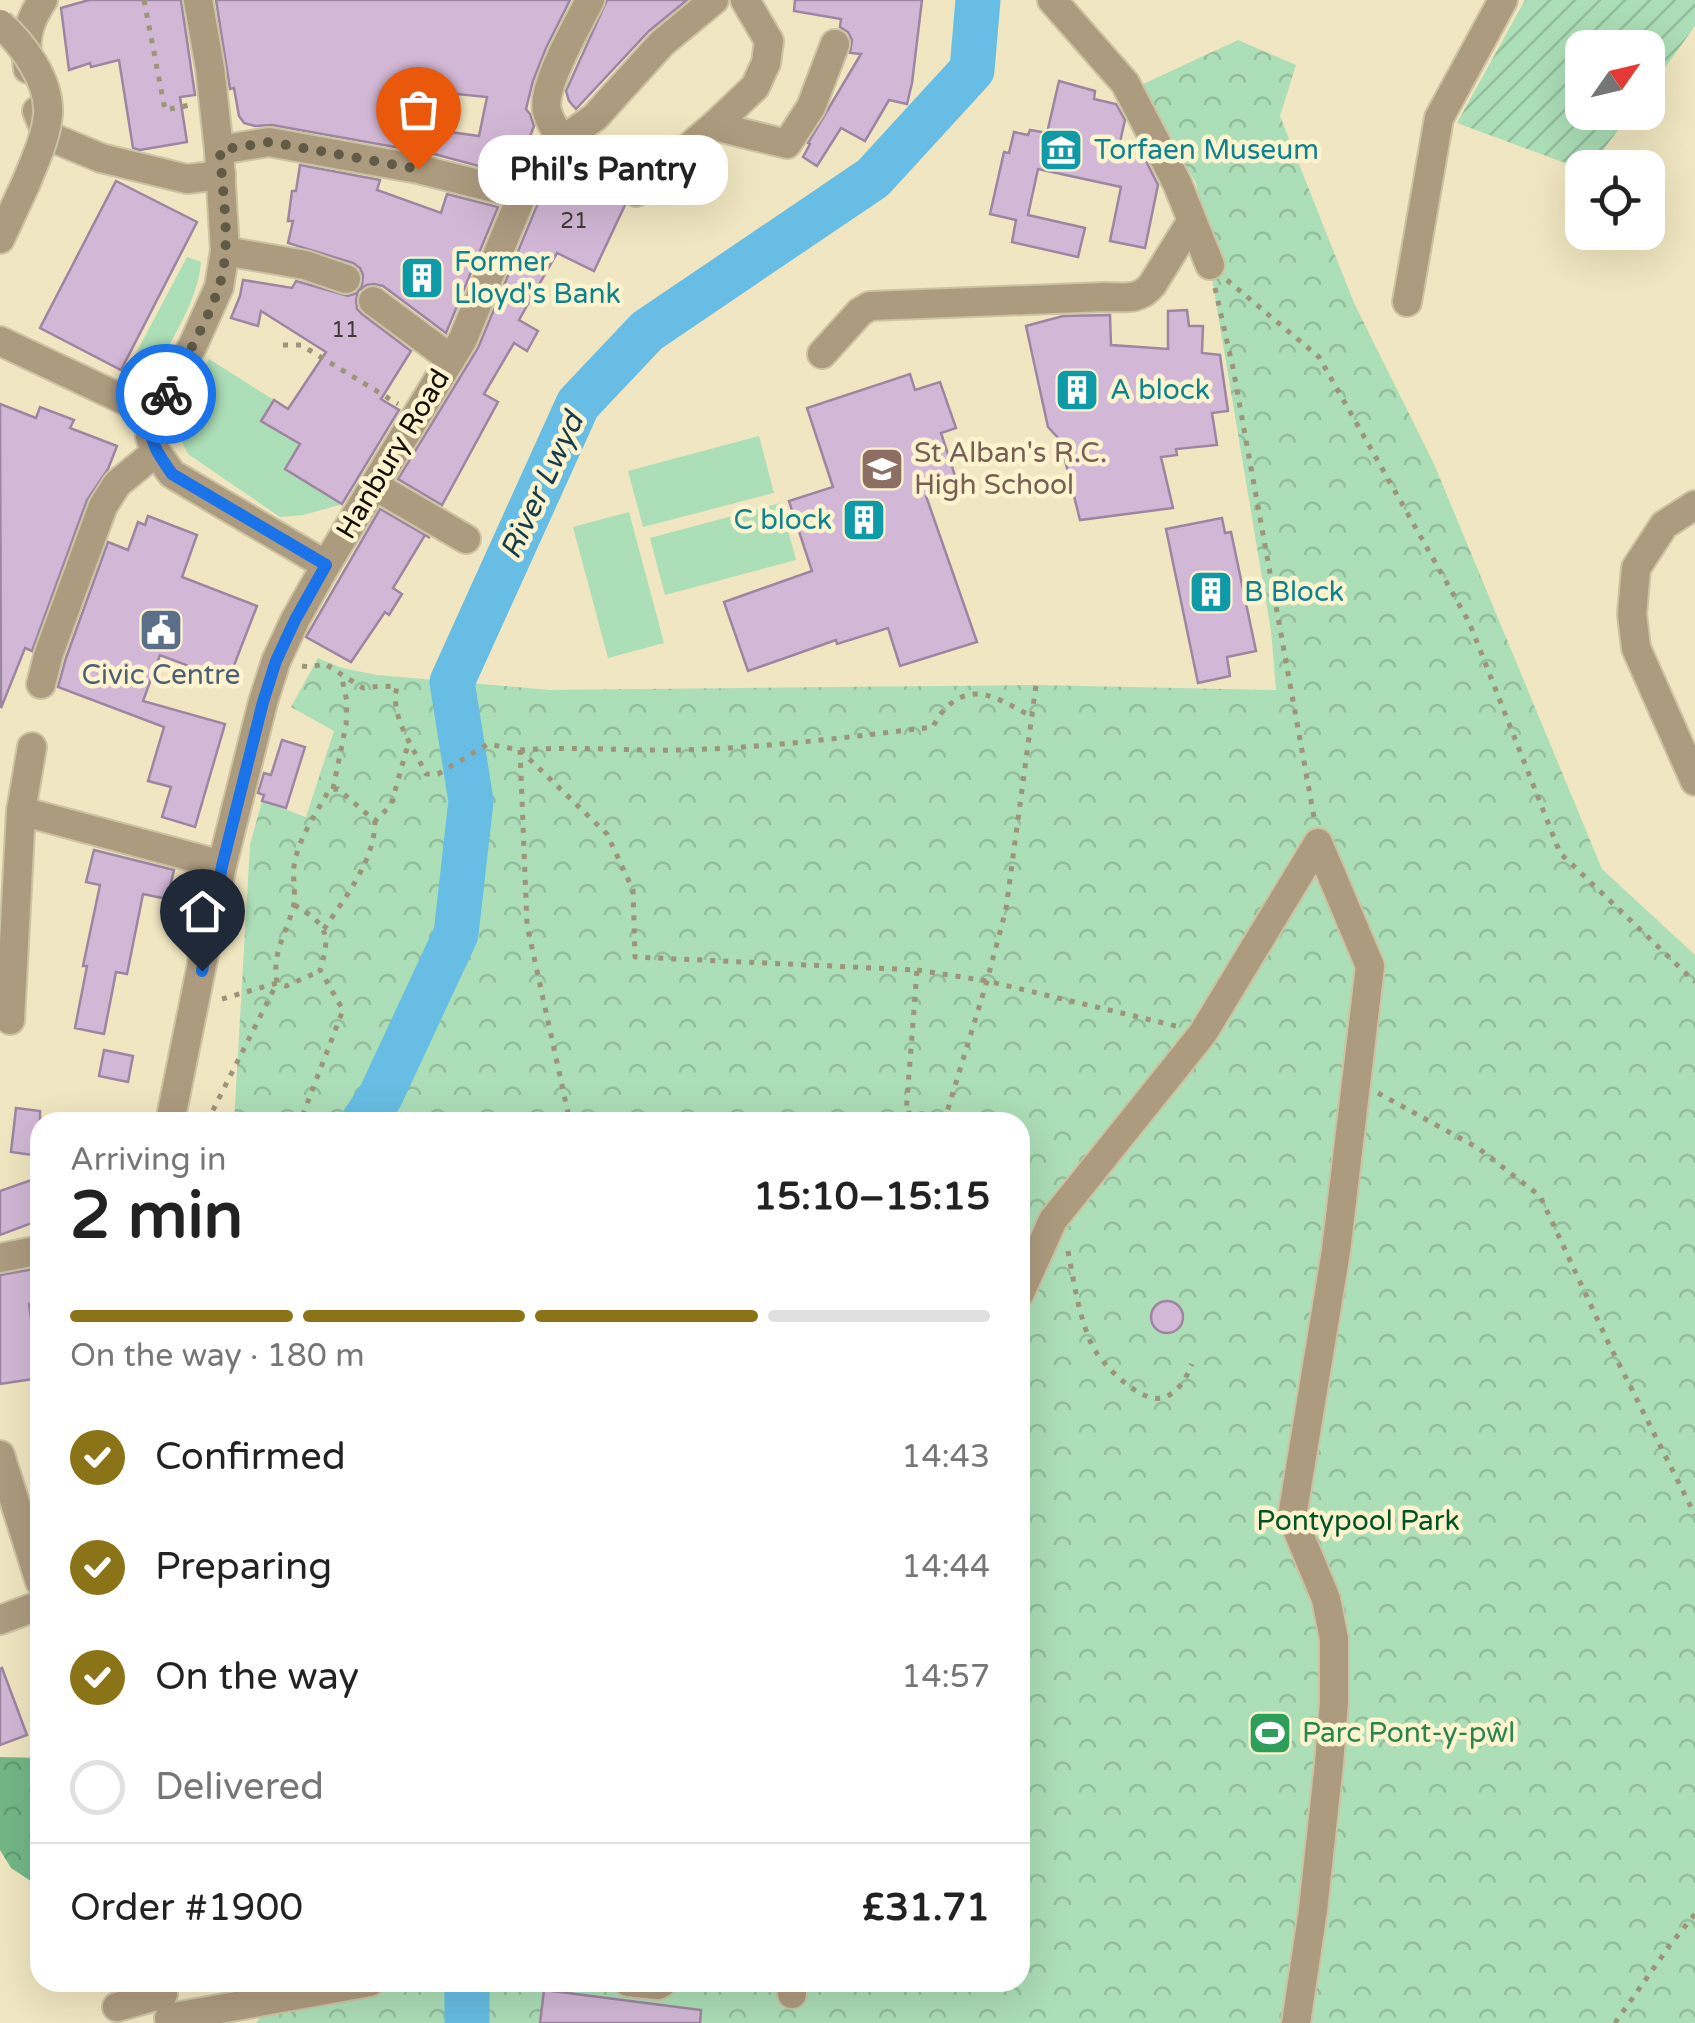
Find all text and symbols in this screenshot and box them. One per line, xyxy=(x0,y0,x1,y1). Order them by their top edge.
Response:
north arrow xyxy=(1565,30,1665,130)
map controls xyxy=(1565,30,1665,250)
pin xyxy=(376,67,461,170)
icon: bag xyxy=(391,82,446,137)
museum icon: Torfaen Museum xyxy=(1038,127,1084,173)
place label: Torfaen Museum xyxy=(1094,133,1319,167)
callout: Phil's Pantry xyxy=(478,134,728,204)
button: locate xyxy=(1565,150,1665,250)
text: Phil's Pantry xyxy=(510,151,696,189)
house number: 21 xyxy=(560,208,588,234)
place label: Former Lloyd's Bank xyxy=(454,245,621,311)
building icon: Former Lloyd's Bank xyxy=(399,255,445,301)
house number: 11 xyxy=(331,317,359,343)
courier xyxy=(116,344,216,444)
street label: Hanbury Road xyxy=(329,363,457,545)
icon: bike xyxy=(139,367,194,422)
building icon: A block xyxy=(1054,367,1100,413)
place label: A block xyxy=(1110,373,1210,407)
water label: River Lwyd xyxy=(492,404,593,565)
place label: St Alban's R.C. High School xyxy=(914,436,1107,502)
school or university icon: St Alban's R.C. High School xyxy=(859,446,905,492)
building icon: C block xyxy=(841,497,887,543)
place label: C block xyxy=(733,503,832,537)
building icon: B Block xyxy=(1188,569,1234,615)
place label: B Block xyxy=(1244,575,1344,609)
public building icon: Civic Centre xyxy=(138,607,184,653)
place label: Civic Centre xyxy=(82,658,240,692)
pin xyxy=(160,869,245,972)
icon: home xyxy=(175,884,230,939)
text: Arriving in xyxy=(70,1141,227,1179)
text: 15:10–15:15 xyxy=(753,1174,990,1220)
text: 2 min xyxy=(70,1177,243,1256)
text: On the way · 180 m xyxy=(70,1337,365,1375)
icon: check xyxy=(70,1430,125,1485)
text: Confirmed xyxy=(155,1434,346,1480)
text: 14:43 xyxy=(901,1438,990,1476)
park label: Pontypool Park xyxy=(1256,1504,1460,1538)
icon: check xyxy=(70,1540,125,1595)
text: Preparing xyxy=(155,1544,332,1590)
text: 14:44 xyxy=(901,1548,990,1586)
icon: check xyxy=(70,1650,125,1705)
text: On the way xyxy=(155,1654,359,1700)
text: 14:57 xyxy=(901,1658,990,1696)
sports icon: Parc Pont-y-pŵl xyxy=(1247,1710,1293,1756)
place label: Parc Pont-y-pŵl xyxy=(1302,1716,1515,1750)
text: Delivered xyxy=(155,1764,324,1810)
text: Order #1900 xyxy=(70,1885,303,1931)
text: £31.71 xyxy=(862,1885,990,1931)

